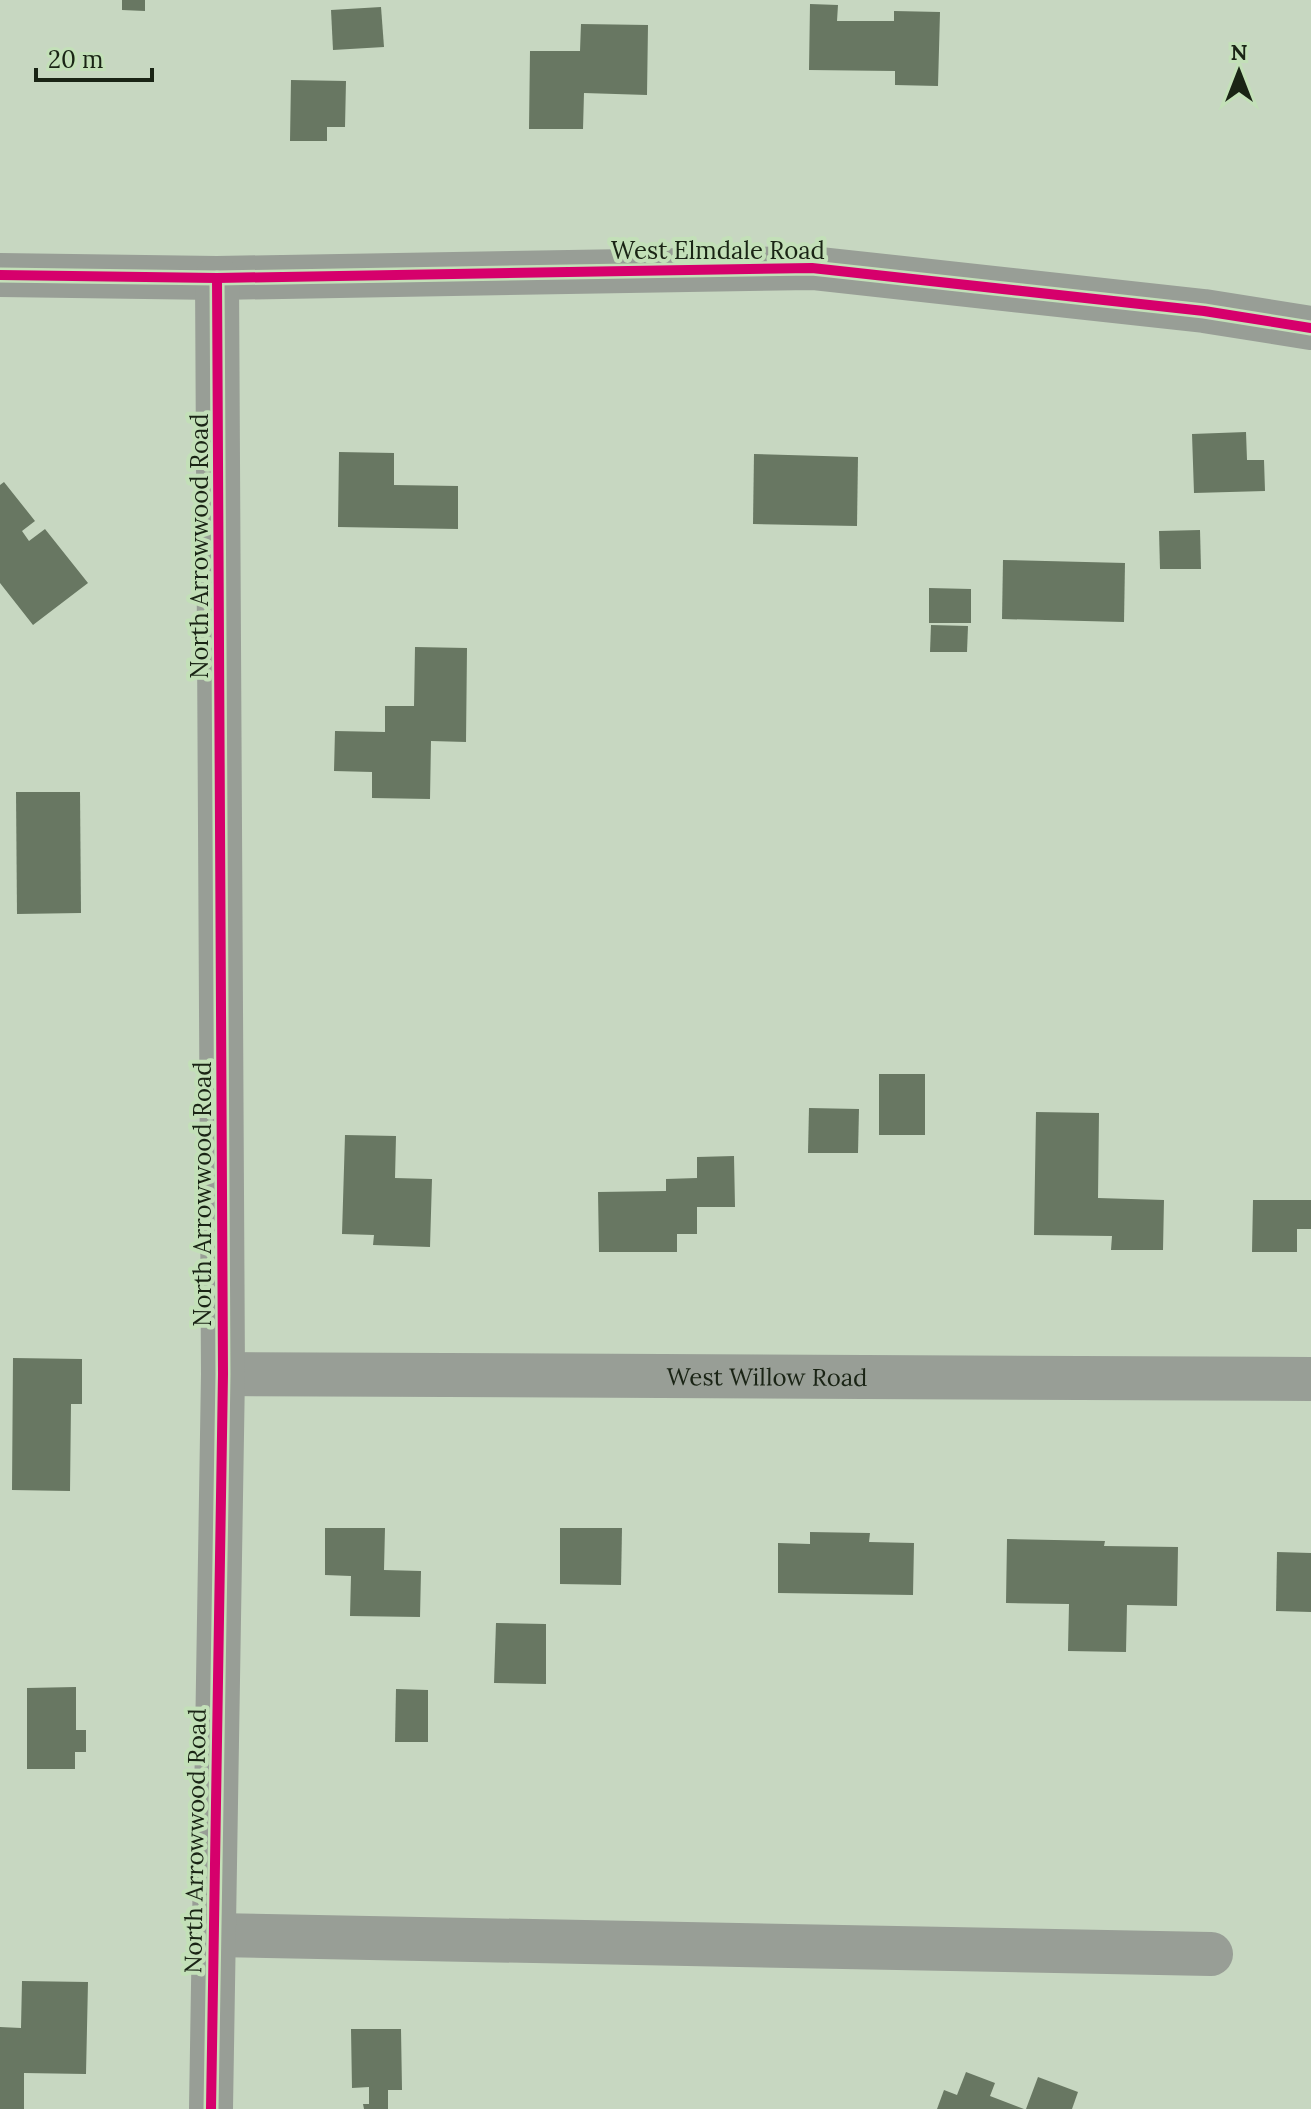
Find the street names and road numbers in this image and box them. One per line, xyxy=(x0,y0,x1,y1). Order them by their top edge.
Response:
street label: West Elmdale Road xyxy=(611,235,825,266)
street label: North Arrowwood Road xyxy=(184,413,215,679)
street label: North Arrowwood Road xyxy=(187,1061,218,1327)
street label: West Willow Road xyxy=(666,1361,868,1392)
street label: North Arrowwood Road xyxy=(177,1708,213,1974)

